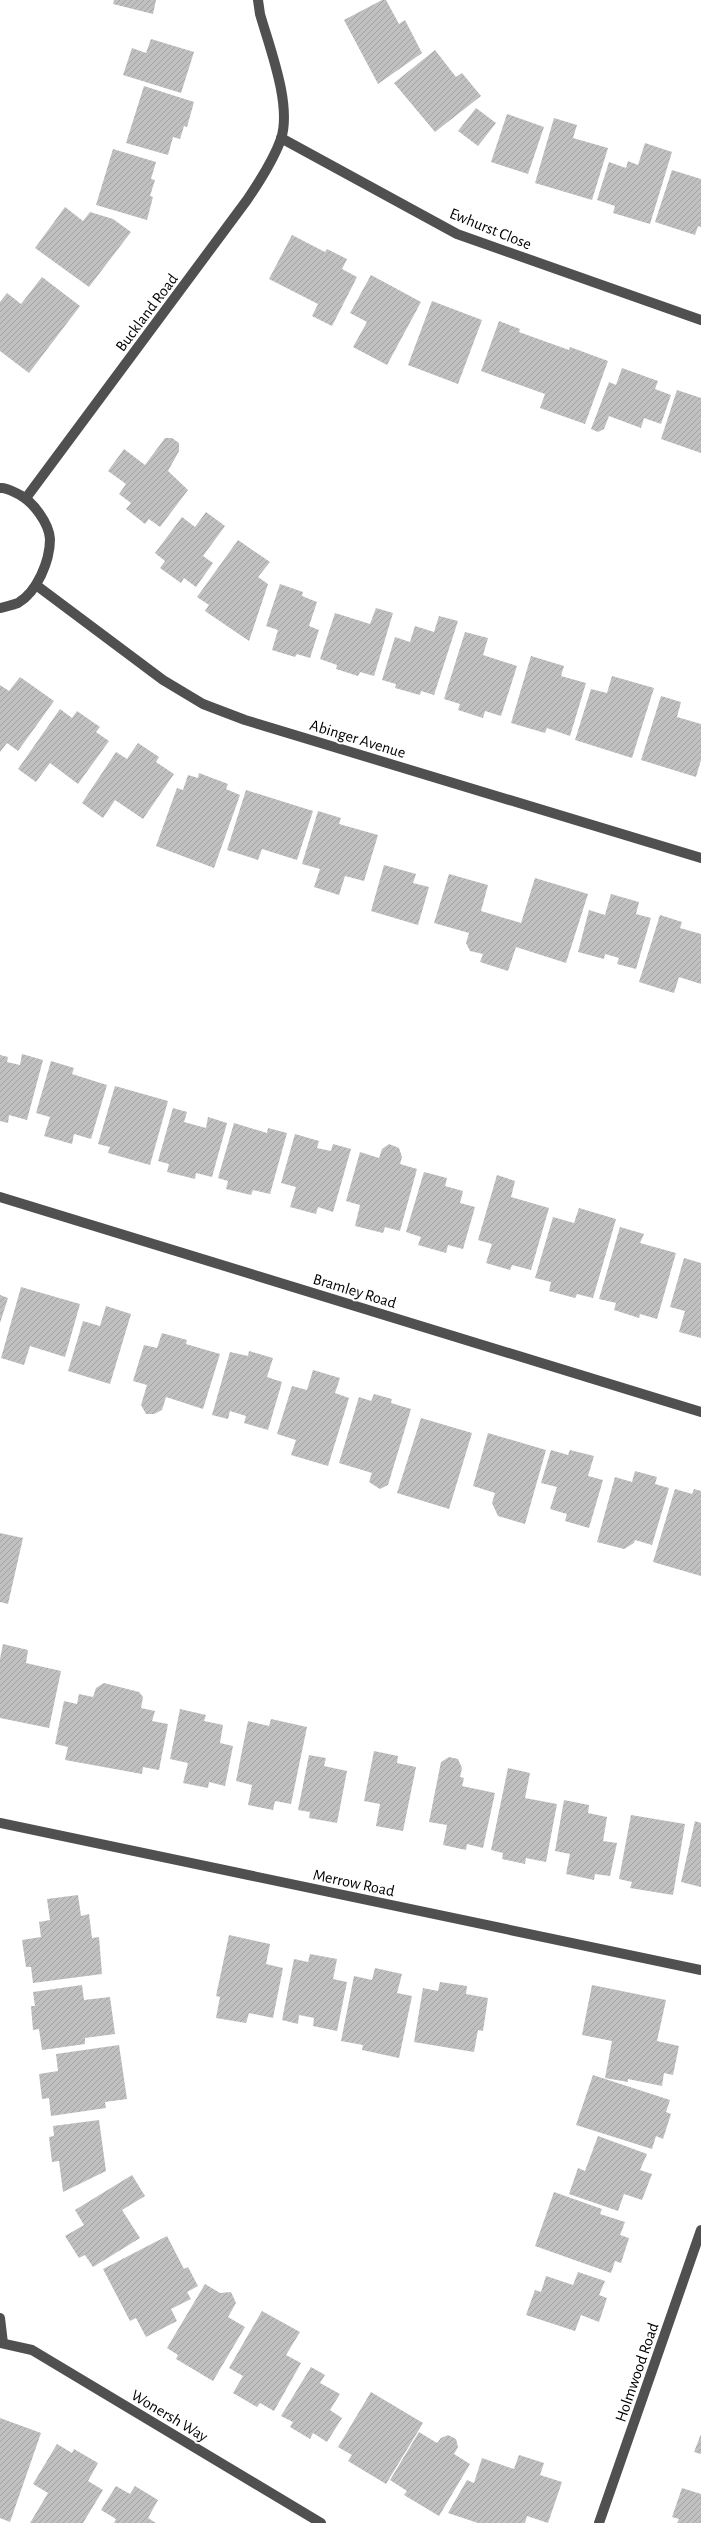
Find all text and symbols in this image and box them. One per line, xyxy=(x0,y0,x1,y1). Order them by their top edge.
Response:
street label: Ewhurst Close xyxy=(447,205,534,253)
street label: Buckland Road xyxy=(113,271,181,354)
street label: Abinger Avenue xyxy=(308,717,407,761)
street label: Bramley Road xyxy=(311,1271,398,1312)
street label: Merrow Road xyxy=(312,1867,396,1899)
street label: Holmwood Road xyxy=(612,2321,661,2424)
street label: Wonersh Way xyxy=(128,2387,211,2446)

